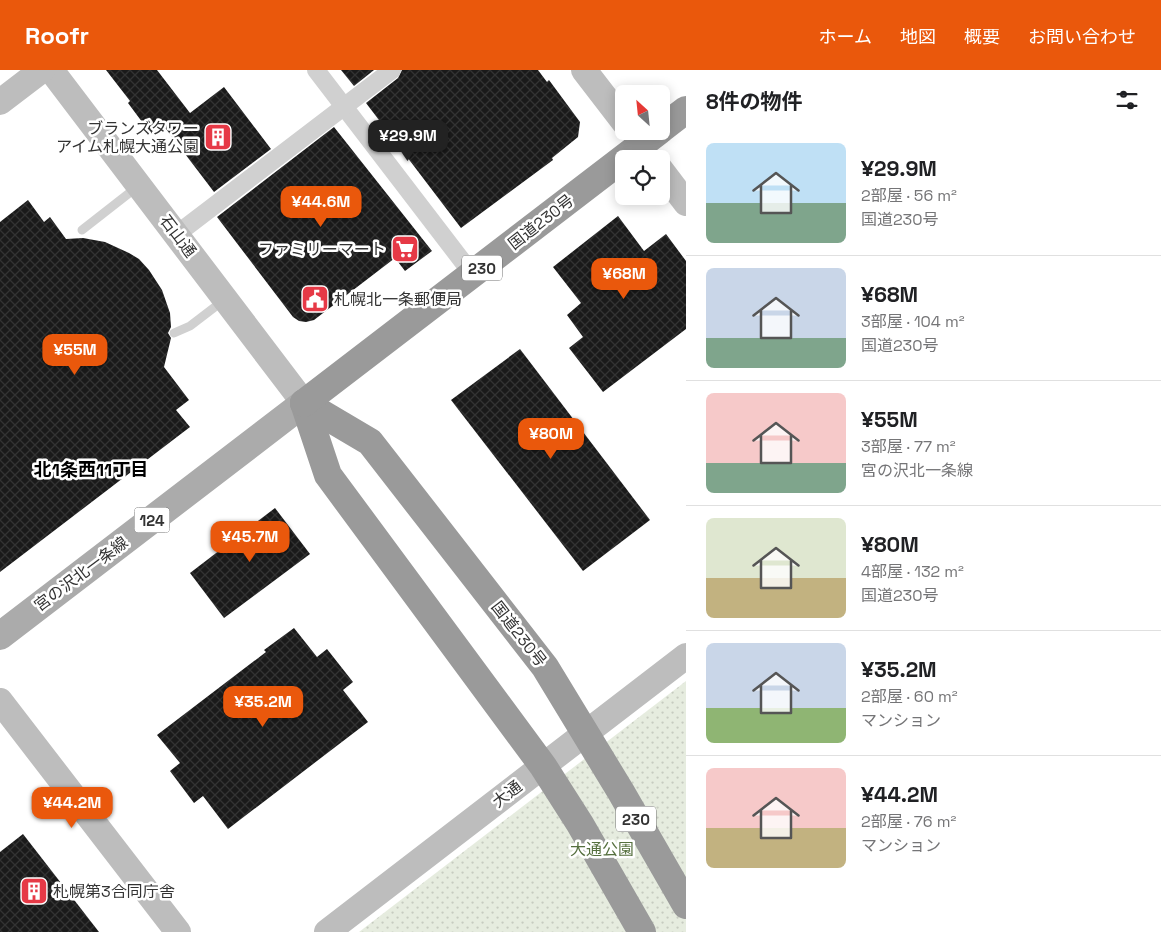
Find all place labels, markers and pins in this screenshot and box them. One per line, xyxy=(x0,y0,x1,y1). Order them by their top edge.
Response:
place label: ブランズタワー アイム札幌大通公園 xyxy=(56,118,199,157)
pin: ¥29.9M xyxy=(367,119,449,162)
building icon: ブランズタワー アイム札幌大通公園 xyxy=(203,122,233,152)
pin: ¥44.6M xyxy=(280,186,362,228)
supermarket icon: ファミリーマート xyxy=(390,234,420,264)
place label: ファミリーマート xyxy=(258,239,386,260)
pin: ¥68M xyxy=(594,258,654,300)
public building icon: 札幌北一条郵便局 xyxy=(300,284,330,314)
place label: 札幌北一条郵便局 xyxy=(334,289,462,310)
pin: ¥55M xyxy=(45,334,105,376)
pin: ¥80M xyxy=(521,418,581,460)
pin: ¥45.7M xyxy=(209,520,291,563)
pin: ¥35.2M xyxy=(222,686,304,728)
pin: ¥44.2M xyxy=(31,786,113,829)
building icon: 札幌第3合同庁舎 xyxy=(19,876,49,906)
place label: 札幌第3合同庁舎 xyxy=(53,881,175,902)

